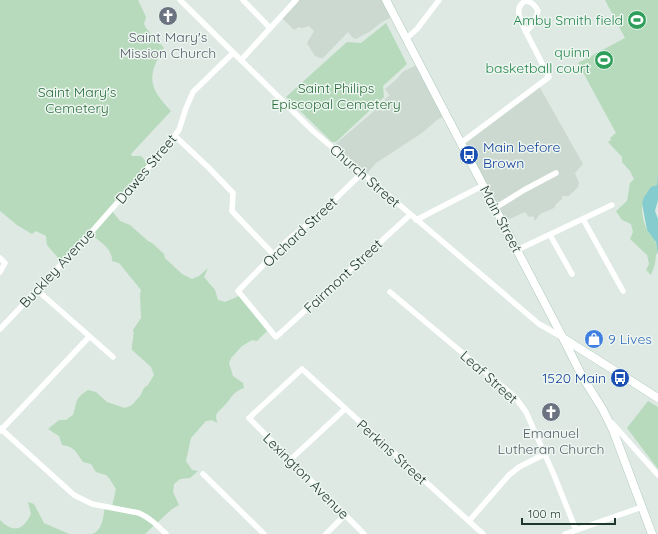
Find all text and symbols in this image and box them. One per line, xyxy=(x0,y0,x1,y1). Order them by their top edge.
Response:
church icon: Saint Mary's Mission Church xyxy=(157,5,179,27)
sports icon: Amby Smith field xyxy=(626,9,648,31)
place label: Amby Smith field xyxy=(513,11,623,29)
place label: Saint Mary's Mission Church xyxy=(120,28,216,62)
place label: quinn basketball court xyxy=(486,43,590,77)
sports icon: quinn basketball court xyxy=(593,49,615,71)
park label: Saint Philips Episcopal Cemetery xyxy=(271,79,401,113)
park label: Saint Mary's Cemetery xyxy=(38,83,116,117)
street label: Dawes Street xyxy=(112,130,181,208)
place label: Main before Brown xyxy=(483,138,560,172)
street label: Church Street xyxy=(326,141,404,212)
bus stop icon: Main before Brown xyxy=(458,144,480,166)
street label: Main Street xyxy=(476,182,526,256)
street label: Orchard Street xyxy=(259,193,341,271)
street label: Buckley Avenue xyxy=(16,224,99,312)
street label: Fairmont Street xyxy=(300,235,386,317)
shop icon: 9 Lives xyxy=(583,328,605,350)
place label: 9 Lives xyxy=(608,330,652,348)
street label: Leaf Street xyxy=(457,347,522,408)
bus stop icon: 1520 Main xyxy=(609,367,631,389)
place label: 1520 Main xyxy=(542,369,606,387)
church icon: Emanuel Lutheran Church xyxy=(540,401,562,423)
street label: Perkins Street xyxy=(353,416,431,489)
place label: Emanuel Lutheran Church xyxy=(498,424,605,458)
street label: Lexington Avenue xyxy=(259,429,353,523)
scale bar xyxy=(522,500,615,526)
text: 100 m xyxy=(528,506,561,521)

